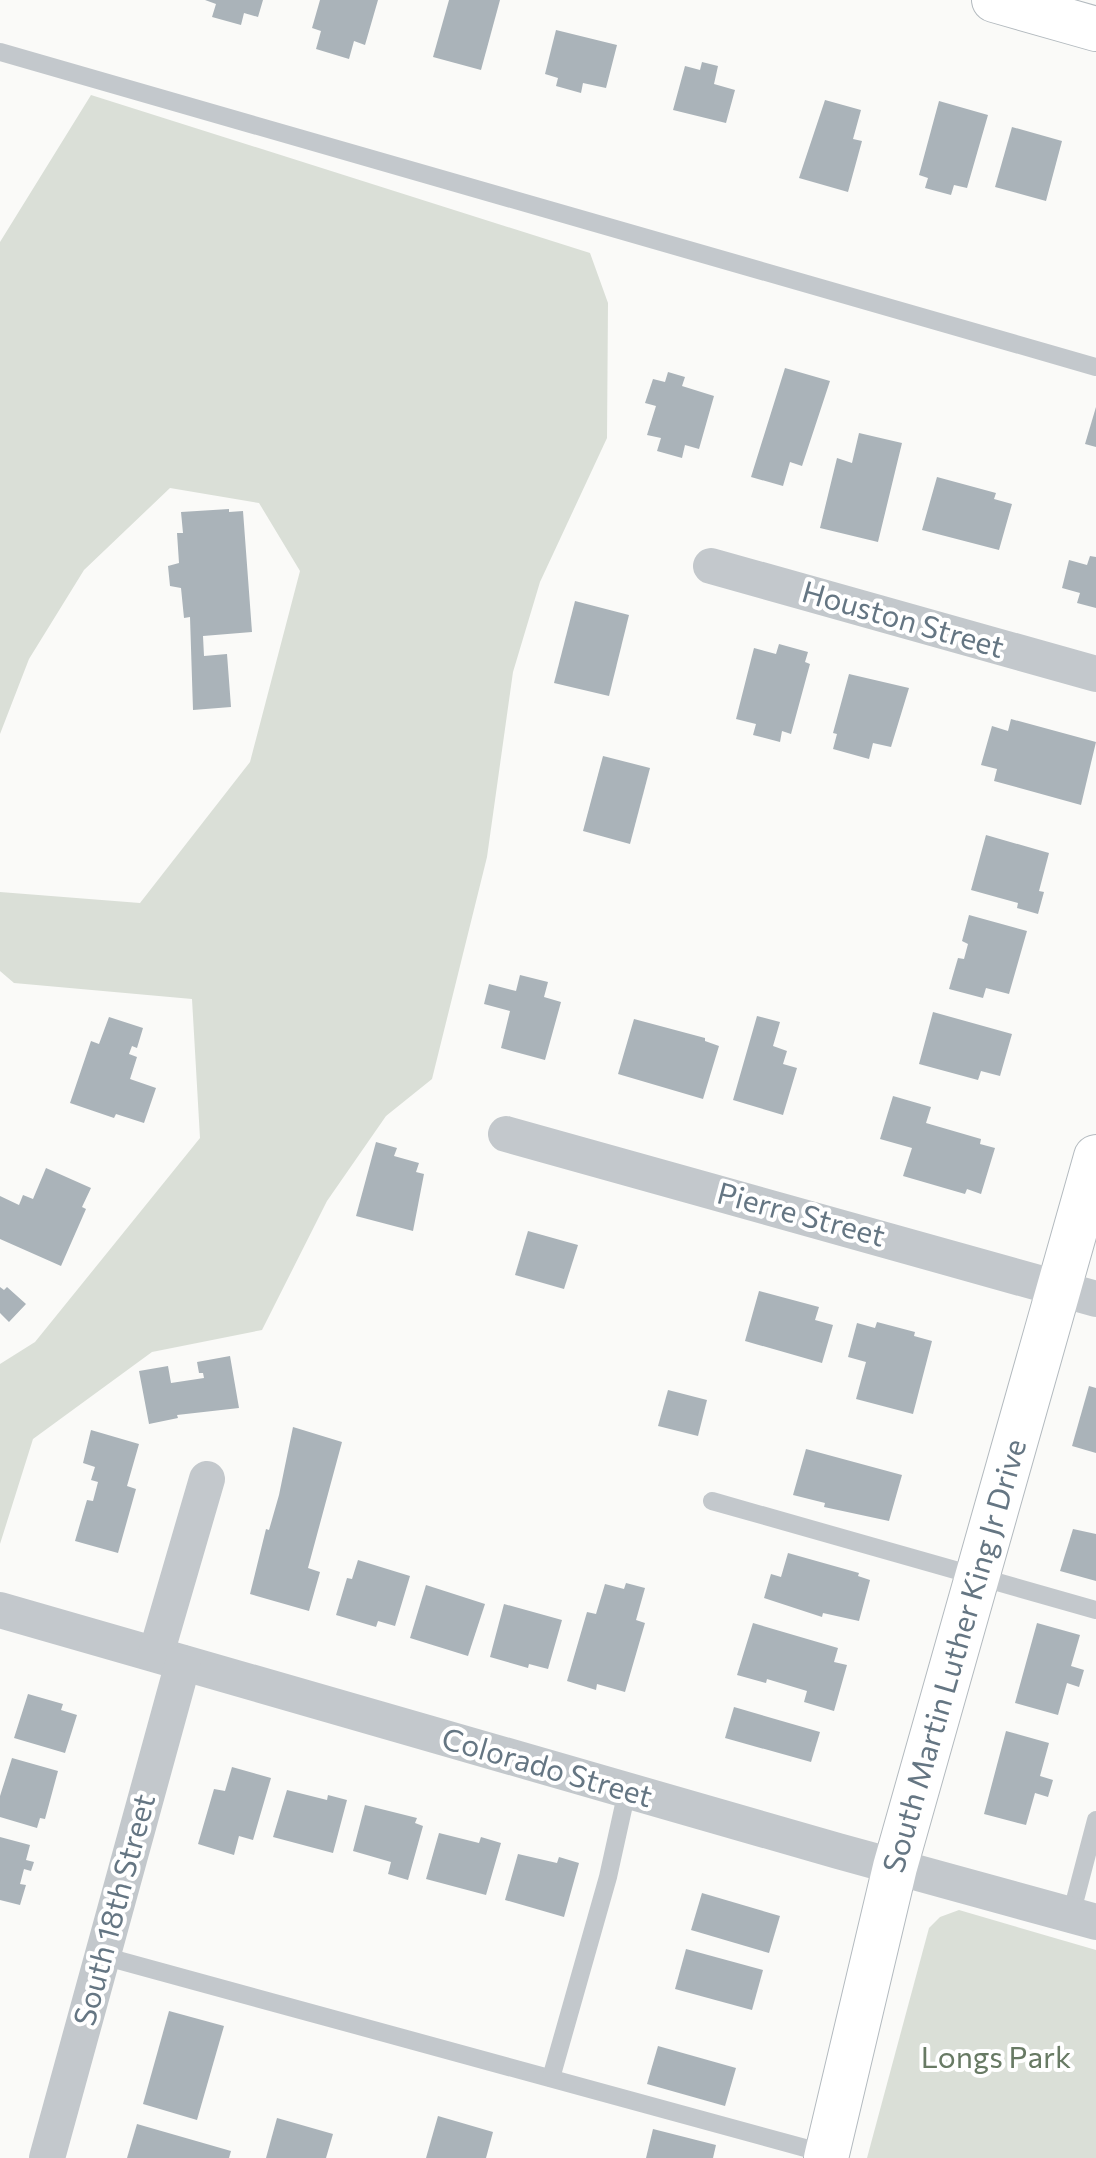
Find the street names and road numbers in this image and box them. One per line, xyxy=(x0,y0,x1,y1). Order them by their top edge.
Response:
street label: Houston Street xyxy=(798,571,1009,664)
street label: Pierre Street xyxy=(714,1172,890,1253)
street label: South Martin Luther King Jr Drive xyxy=(873,1434,1032,1876)
street label: Colorado Street xyxy=(438,1718,657,1813)
street label: South 18th Street xyxy=(64,1789,161,2029)

